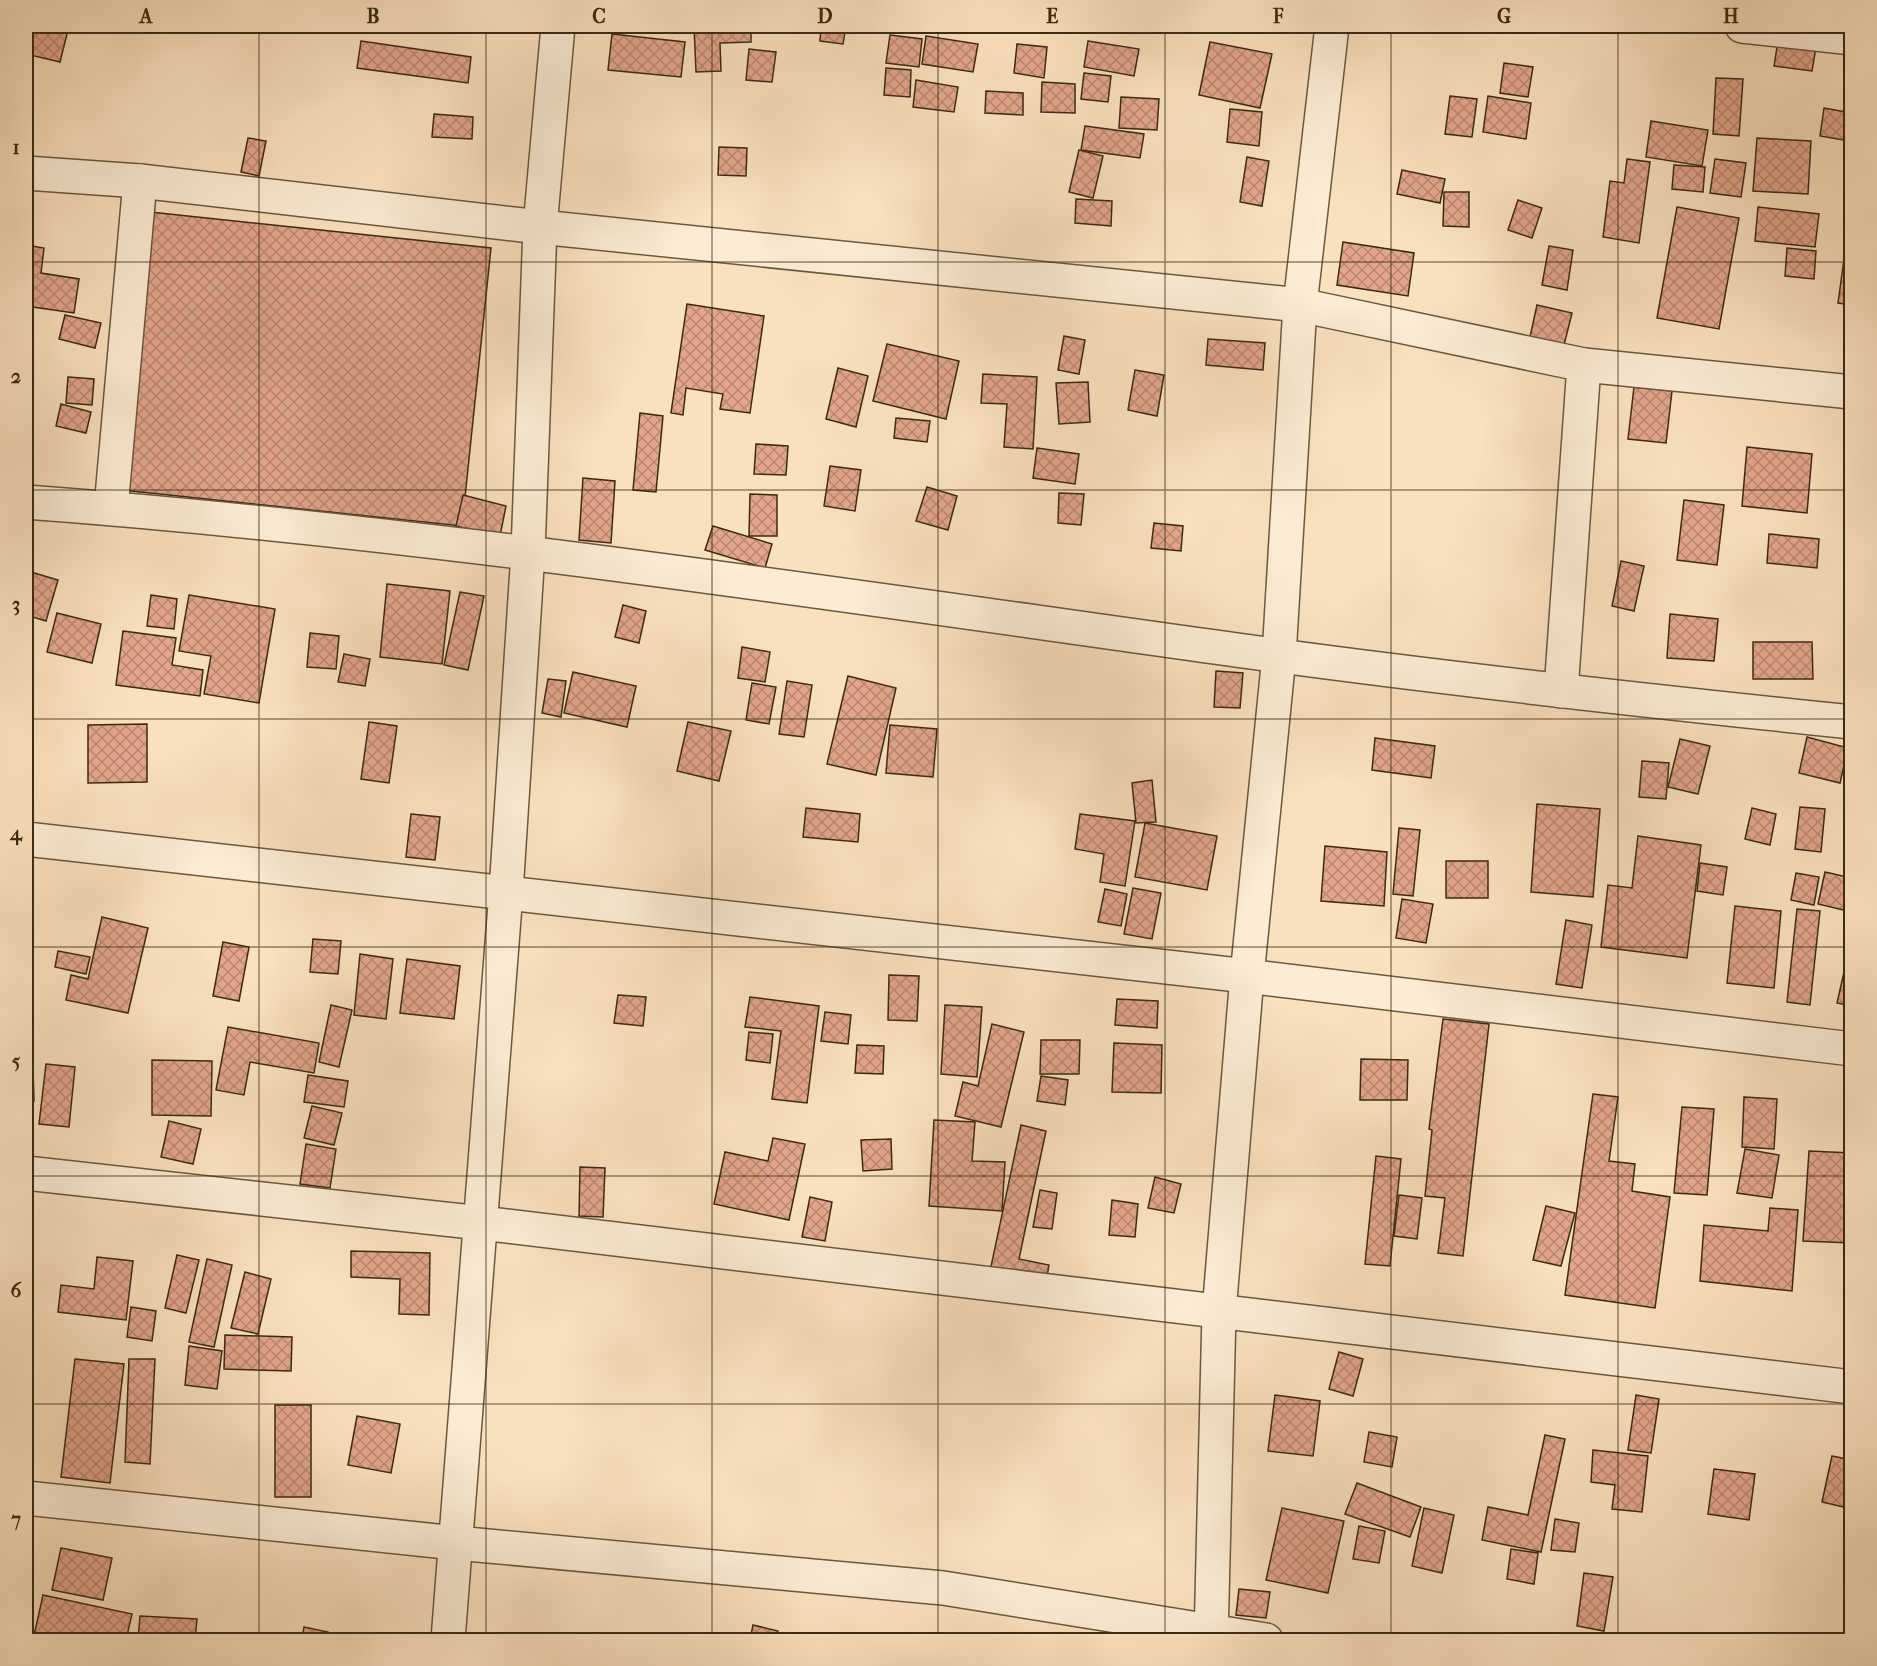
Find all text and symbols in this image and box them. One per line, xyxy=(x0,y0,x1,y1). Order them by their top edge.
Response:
text: A xyxy=(138,5,154,28)
text: B xyxy=(366,5,380,28)
text: C xyxy=(592,5,606,28)
text: D xyxy=(817,5,833,28)
text: E xyxy=(1046,5,1058,28)
text: F xyxy=(1272,5,1284,28)
text: G xyxy=(1497,5,1511,28)
text: H xyxy=(1723,5,1739,28)
text: 1 xyxy=(12,136,20,159)
text: 2 xyxy=(11,365,21,388)
text: 3 xyxy=(12,593,20,616)
text: 4 xyxy=(9,822,23,846)
text: 5 xyxy=(12,1050,21,1073)
text: 6 xyxy=(11,1279,23,1302)
text: 7 xyxy=(10,1508,21,1531)

